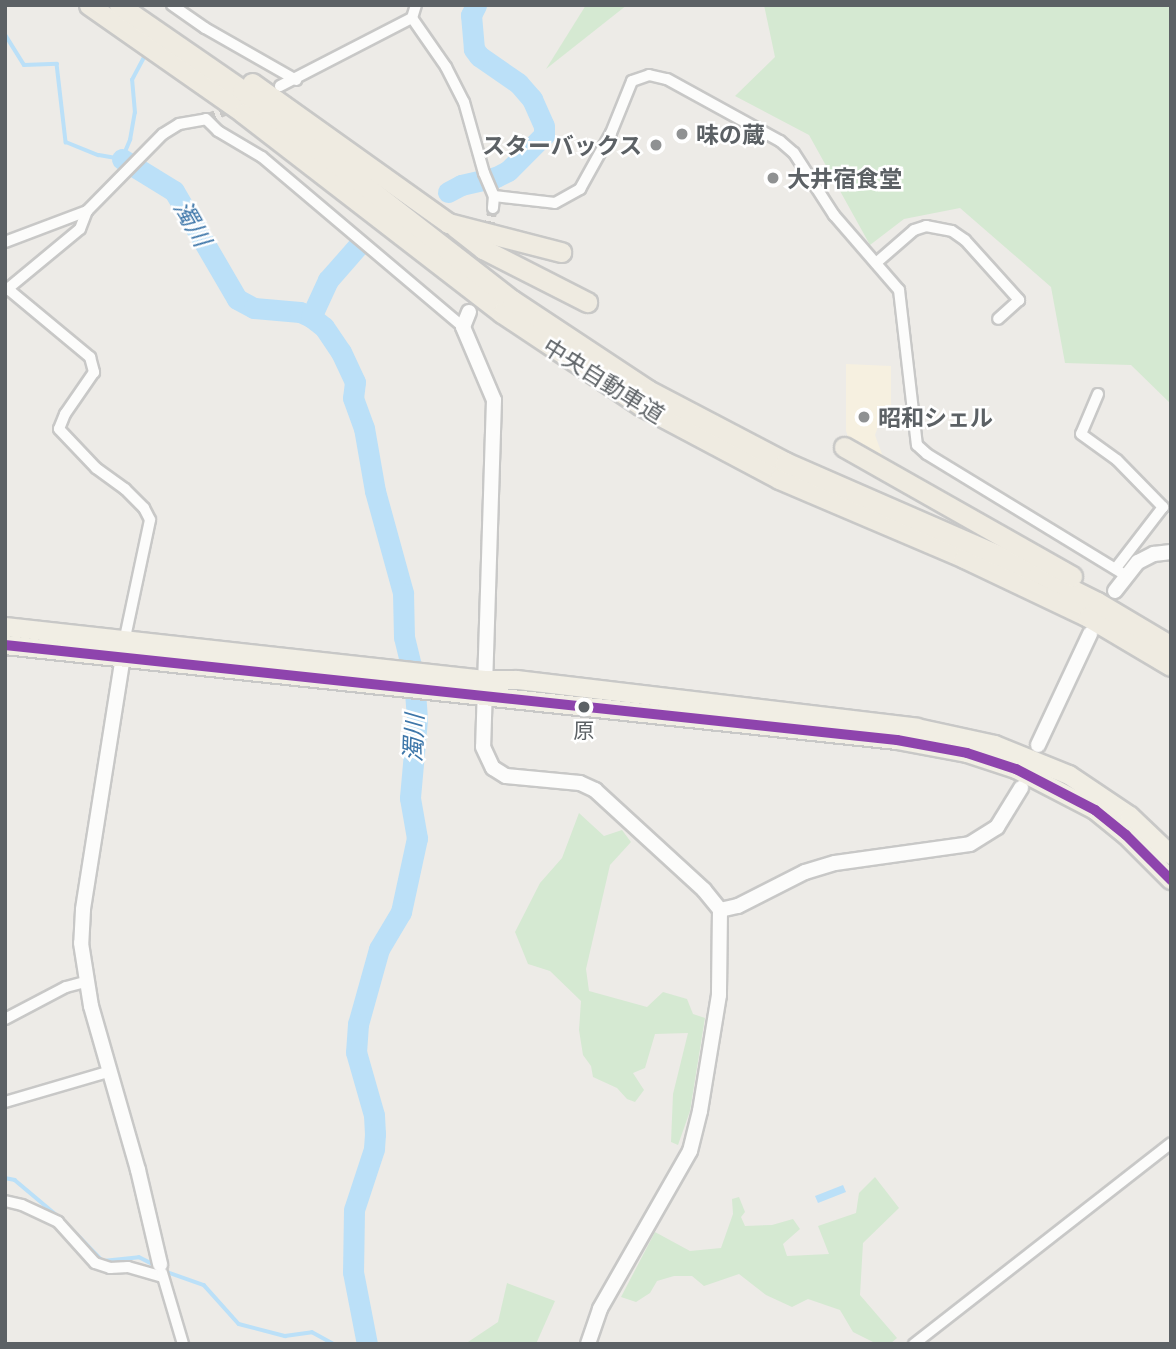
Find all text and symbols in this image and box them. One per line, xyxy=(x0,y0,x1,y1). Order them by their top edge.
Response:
place label: 味の蔵 xyxy=(696,120,765,148)
marker: 味の蔵 xyxy=(674,126,690,142)
place label: スターバックス xyxy=(481,131,642,159)
marker: スターバックス xyxy=(648,137,664,153)
place label: 大井宿食堂 xyxy=(787,164,902,192)
marker: 大井宿食堂 xyxy=(765,170,781,186)
water label: 濁川 xyxy=(169,195,217,251)
street label: 中央自動車道 xyxy=(538,332,670,428)
place label: 昭和シェル xyxy=(878,403,993,431)
marker: 昭和シェル xyxy=(856,409,872,425)
marker: 原 xyxy=(577,700,591,714)
water label: 濁川 xyxy=(398,714,428,762)
place label: 原 xyxy=(574,717,594,743)

